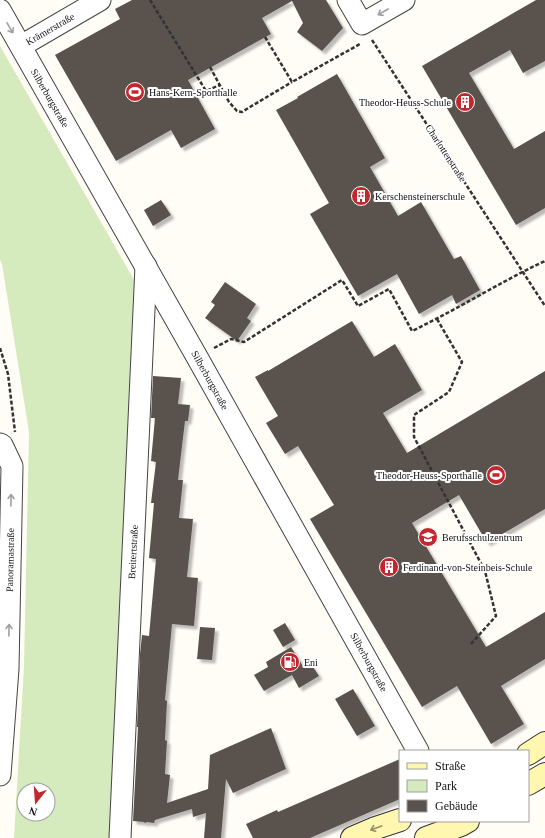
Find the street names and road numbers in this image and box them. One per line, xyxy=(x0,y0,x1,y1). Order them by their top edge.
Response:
street label: Krämerstraße xyxy=(24,10,77,47)
street label: Silberburgstraße xyxy=(29,67,72,130)
street label: Charlottenstraße xyxy=(423,122,469,184)
street label: Silberburgstraße xyxy=(189,349,231,412)
street label: Breitertstraße xyxy=(126,524,140,579)
street label: Panoramastraße xyxy=(4,527,16,592)
street label: Silberburgstraße xyxy=(348,631,390,694)

